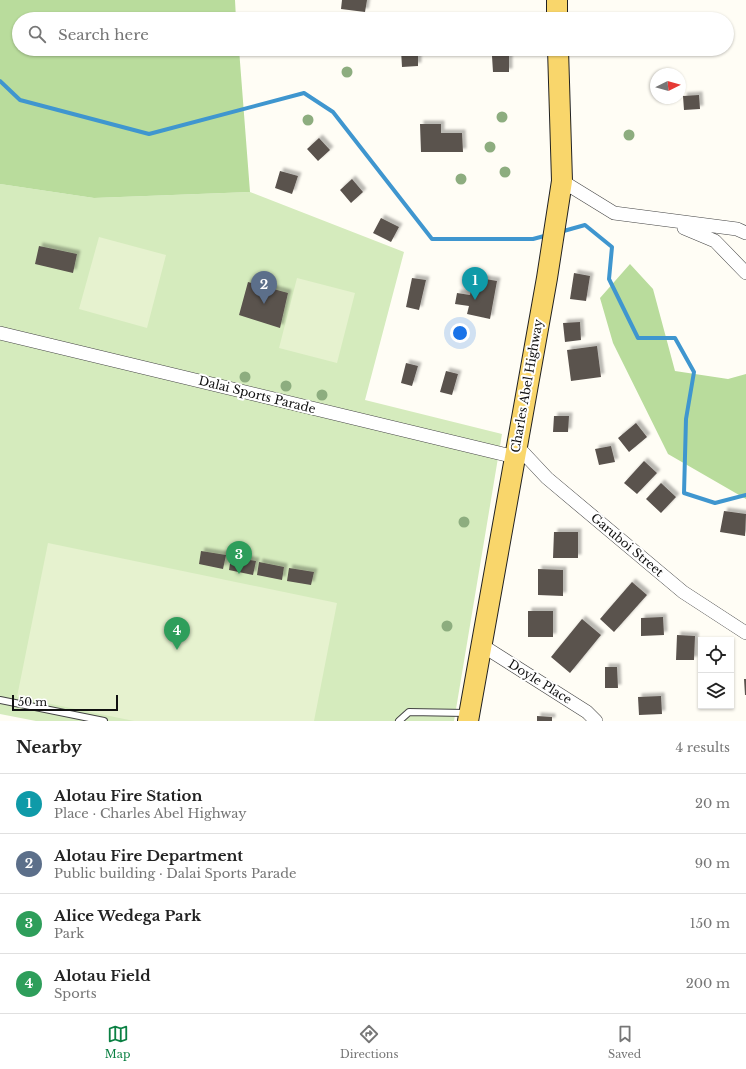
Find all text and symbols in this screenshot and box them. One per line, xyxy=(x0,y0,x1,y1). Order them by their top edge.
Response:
search box xyxy=(12,12,734,56)
icon: search xyxy=(26,23,48,45)
text: Search here xyxy=(58,25,149,44)
north arrow xyxy=(650,68,686,104)
pin: 1 xyxy=(462,267,488,300)
pin: 2 xyxy=(251,271,277,304)
street label: Charles Abel Highway xyxy=(507,318,546,454)
your location xyxy=(450,323,470,343)
street label: Dalai Sports Parade xyxy=(197,373,317,416)
street label: Garuboi Street xyxy=(588,510,667,580)
pin: 3 xyxy=(226,541,252,574)
pin: 4 xyxy=(164,617,190,650)
map controls xyxy=(698,637,734,709)
button: locate xyxy=(698,637,734,673)
street label: Doyle Place xyxy=(506,656,575,707)
button: layers xyxy=(698,673,734,709)
scale bar xyxy=(12,693,118,712)
text: 50 m xyxy=(18,695,47,709)
text: Nearby xyxy=(16,737,82,758)
text: 4 results xyxy=(676,739,730,756)
text: Alotau Fire Station xyxy=(54,786,202,805)
text: 1 xyxy=(26,795,32,812)
text: 20 m xyxy=(695,795,730,812)
text: Place · Charles Abel Highway xyxy=(54,805,247,822)
text: Alotau Fire Department xyxy=(54,846,243,865)
text: 2 xyxy=(25,855,33,872)
text: 90 m xyxy=(695,855,730,872)
text: Public building · Dalai Sports Parade xyxy=(54,865,297,882)
text: Alice Wedega Park xyxy=(54,906,201,925)
text: 3 xyxy=(25,915,33,932)
text: 150 m xyxy=(690,915,730,932)
text: Park xyxy=(54,925,84,942)
text: Alotau Field xyxy=(54,966,151,985)
text: 4 xyxy=(25,975,33,992)
text: 200 m xyxy=(686,975,730,992)
text: Sports xyxy=(54,985,97,1002)
tab: Map xyxy=(105,1023,130,1061)
tab: Directions xyxy=(340,1023,398,1061)
tab: Saved xyxy=(608,1023,641,1061)

